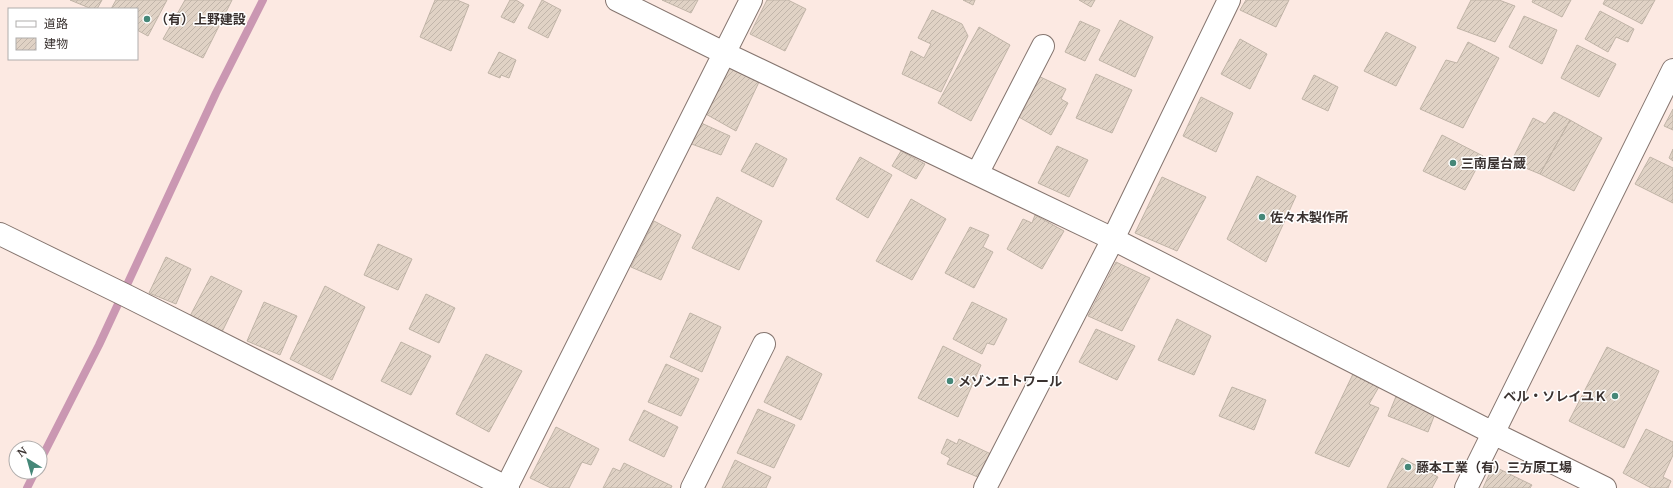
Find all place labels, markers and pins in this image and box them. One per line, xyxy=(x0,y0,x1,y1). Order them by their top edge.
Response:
place label: （有）上野建設 xyxy=(155,10,246,28)
marker: （有）上野建設 xyxy=(142,14,152,24)
place label: 三南屋台蔵 xyxy=(1461,154,1526,172)
marker: 三南屋台蔵 xyxy=(1448,158,1458,168)
place label: 佐々木製作所 xyxy=(1270,208,1348,226)
marker: 佐々木製作所 xyxy=(1257,212,1267,222)
place label: メゾンエトワール xyxy=(958,372,1062,390)
marker: メゾンエトワール xyxy=(945,376,955,386)
place label: ベル・ソレイユＫ xyxy=(1503,387,1607,405)
marker: ベル・ソレイユＫ xyxy=(1610,391,1620,401)
place label: 藤本工業（有）三方原工場 xyxy=(1416,458,1572,476)
marker: 藤本工業（有）三方原工場 xyxy=(1403,462,1413,472)

